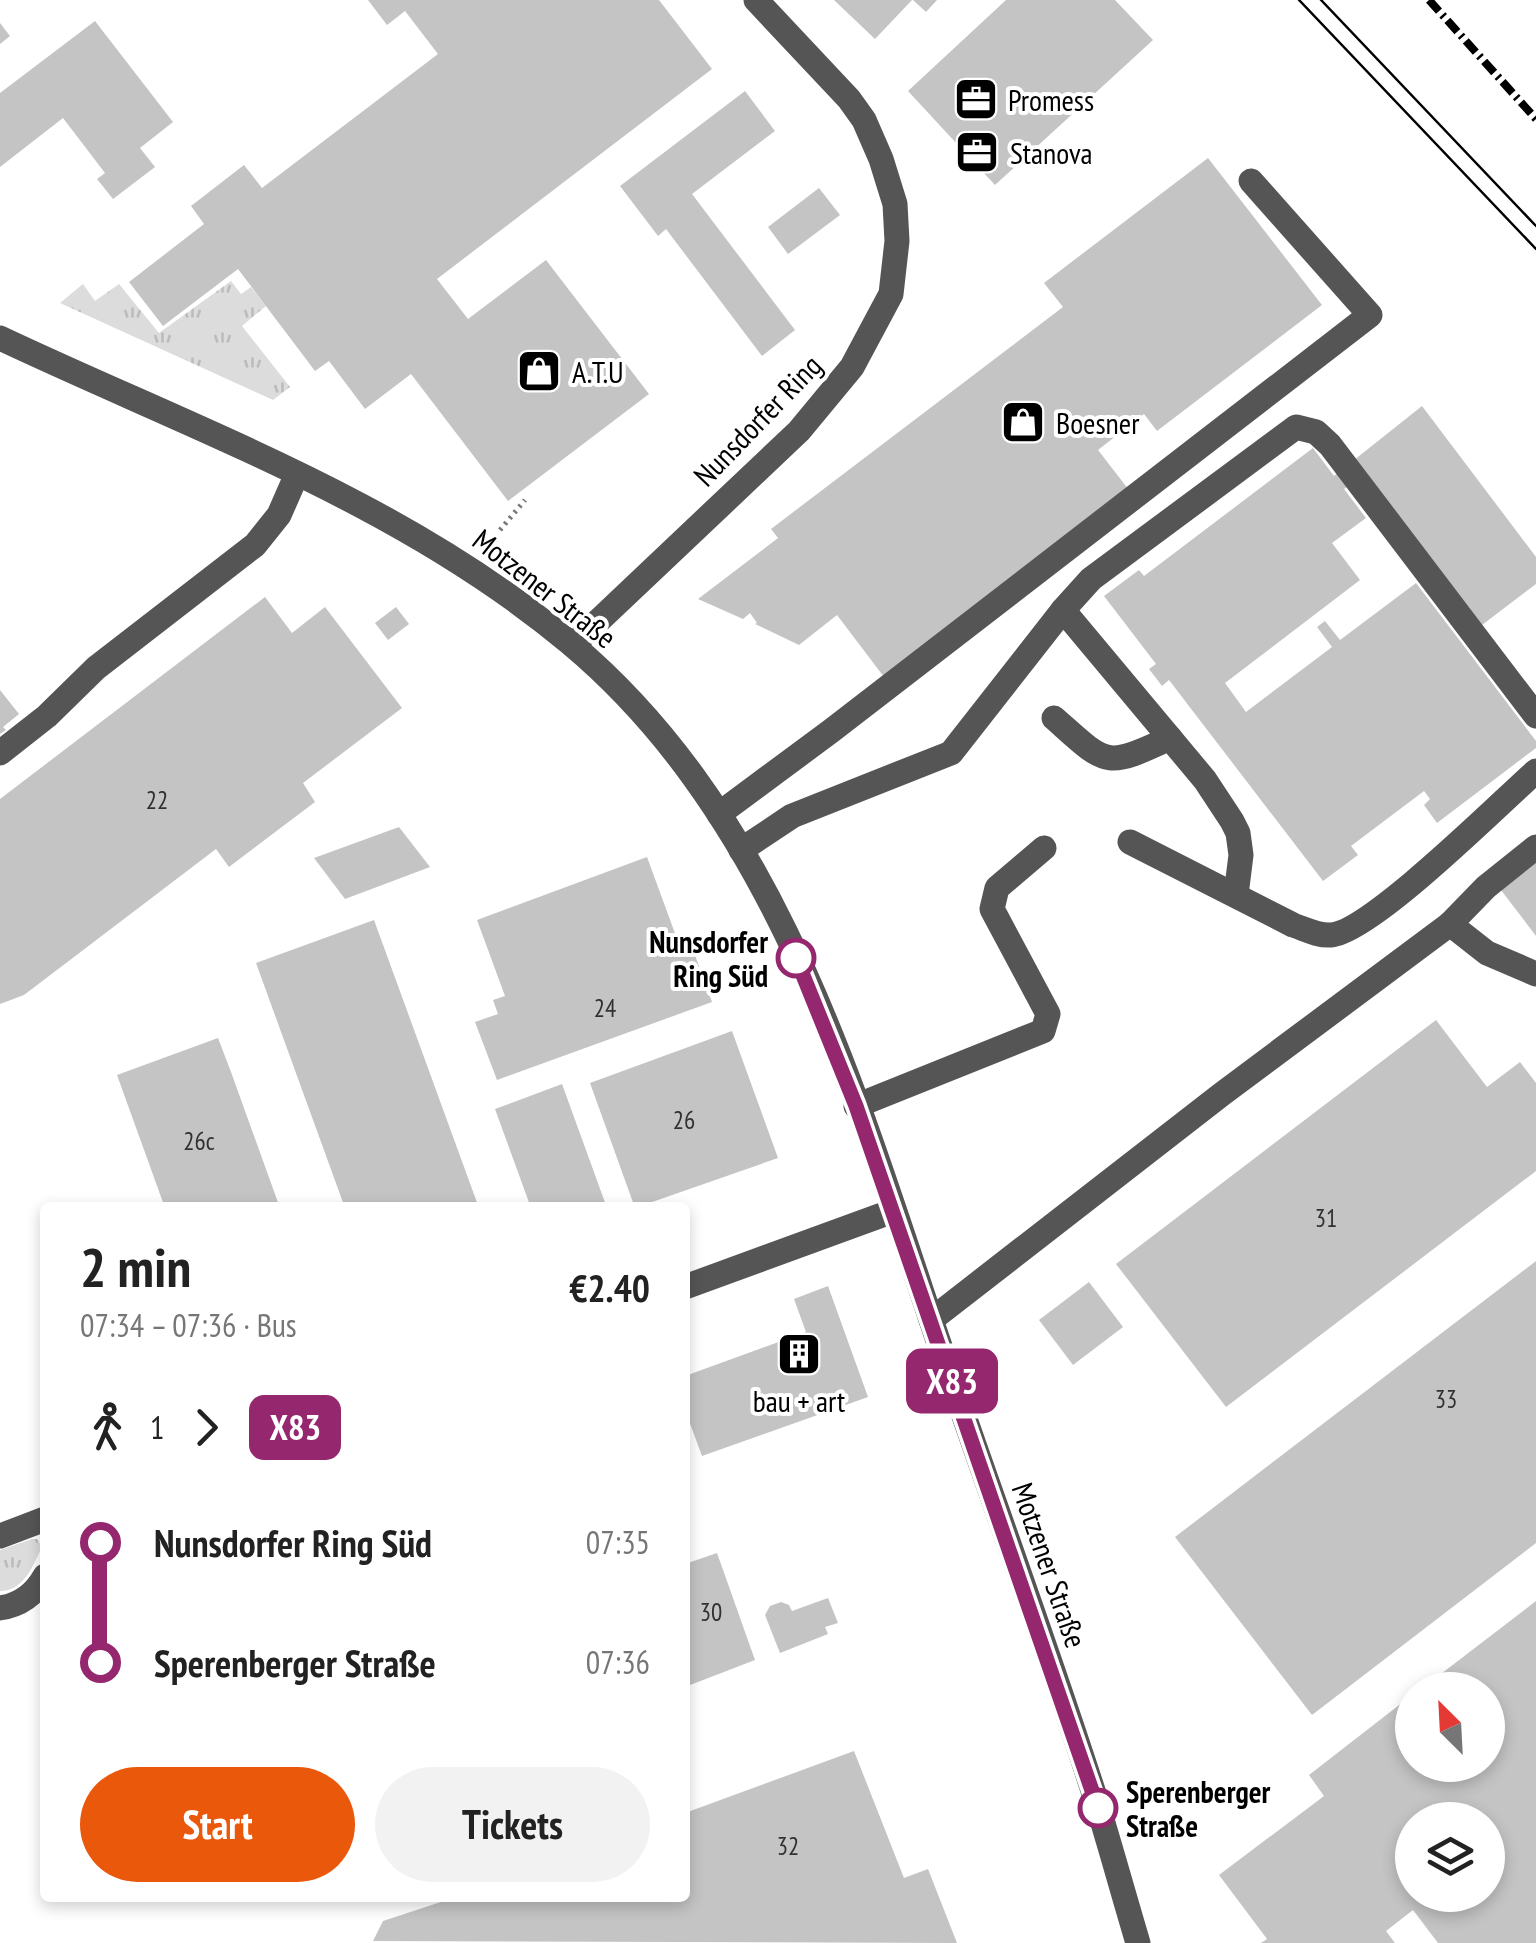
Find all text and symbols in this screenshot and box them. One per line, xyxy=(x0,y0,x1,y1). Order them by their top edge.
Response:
office icon: Promess xyxy=(953,76,999,122)
place label: Promess xyxy=(1008,80,1094,119)
office icon: Stanova xyxy=(954,129,1000,175)
place label: Stanova xyxy=(1010,133,1093,172)
street label: Nunsdorfer Ring xyxy=(685,346,829,494)
shop icon: A.T.U xyxy=(516,348,562,394)
place label: A.T.U xyxy=(572,352,624,391)
shop icon: Boesner xyxy=(1000,399,1046,445)
place label: Boesner xyxy=(1056,403,1140,442)
street label: Motzener Straße xyxy=(465,520,625,656)
house number: 22 xyxy=(146,784,168,816)
place label: Nunsdorfer Ring Süd xyxy=(649,922,768,995)
marker: Nunsdorfer Ring Süd xyxy=(777,939,815,977)
house number: 24 xyxy=(594,992,616,1024)
house number: 26 xyxy=(673,1104,695,1136)
house number: 26c xyxy=(183,1125,215,1157)
house number: 31 xyxy=(1315,1202,1337,1234)
text: 2 min xyxy=(80,1231,191,1302)
text: €2.40 xyxy=(569,1263,650,1312)
text: 07:34 – 07:36 · Bus xyxy=(80,1304,297,1346)
building icon: bau + art xyxy=(776,1331,822,1377)
line badge: X83 xyxy=(894,1348,1010,1414)
text: X83 xyxy=(926,1358,978,1404)
place label: bau + art xyxy=(753,1381,846,1420)
house number: 33 xyxy=(1435,1383,1457,1415)
icon: walk xyxy=(80,1400,135,1455)
icon: forward xyxy=(179,1400,234,1455)
text: X83 xyxy=(269,1404,321,1450)
text: 1 xyxy=(150,1406,164,1448)
street label: Motzener Straße xyxy=(1004,1478,1096,1652)
text: Nunsdorfer Ring Süd xyxy=(154,1518,432,1567)
text: 07:35 xyxy=(586,1521,650,1563)
house number: 30 xyxy=(700,1596,722,1628)
text: Sperenberger Straße xyxy=(154,1638,436,1687)
text: 07:36 xyxy=(586,1641,650,1683)
north arrow xyxy=(1395,1672,1505,1782)
map controls xyxy=(1395,1672,1505,1912)
button: Start xyxy=(80,1767,355,1882)
button: Tickets xyxy=(375,1767,650,1882)
place label: Sperenberger Straße xyxy=(1126,1772,1271,1845)
marker: Sperenberger Straße xyxy=(1079,1789,1117,1827)
button: layers xyxy=(1395,1802,1505,1912)
house number: 32 xyxy=(777,1830,799,1862)

